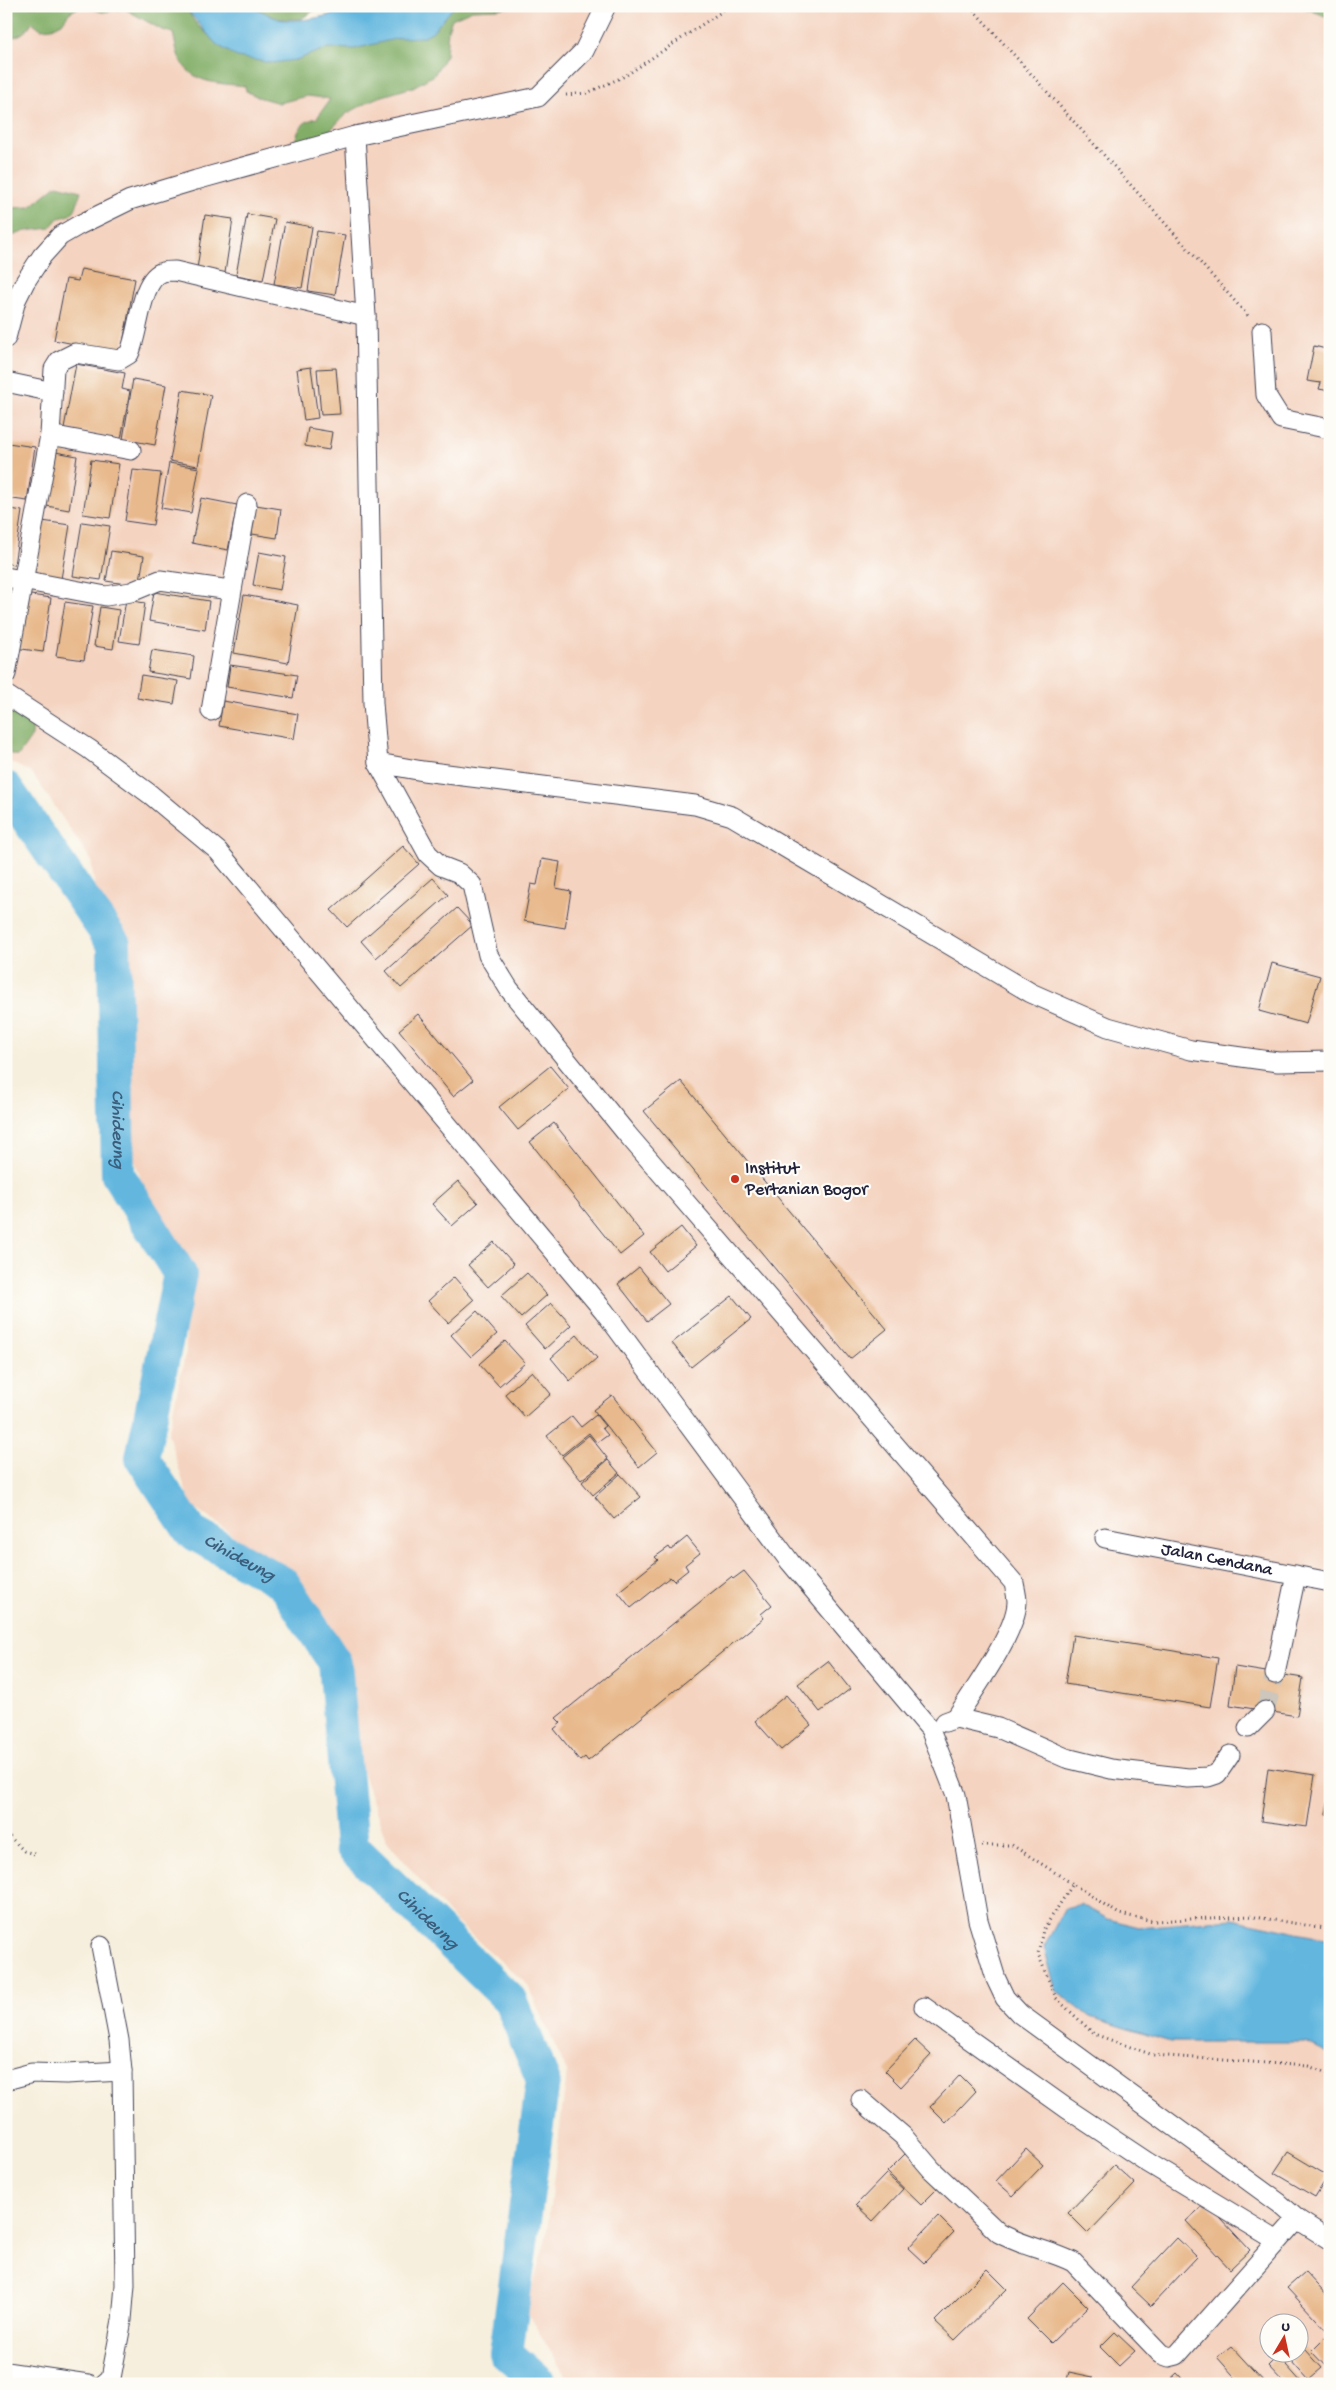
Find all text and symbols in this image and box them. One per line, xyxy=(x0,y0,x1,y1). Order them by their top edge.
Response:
water label: Cihideung xyxy=(105,1090,129,1170)
place label: Institut Pertanian Bogor xyxy=(744,1159,869,1201)
marker: Institut Pertanian Bogor xyxy=(729,1173,741,1185)
water label: Cihideung xyxy=(199,1529,280,1588)
street label: Jalan Cendana xyxy=(1159,1539,1275,1581)
water label: Cihideung xyxy=(391,1884,464,1956)
north arrow xyxy=(1258,2312,1308,2362)
text: U xyxy=(1280,2319,1291,2337)

